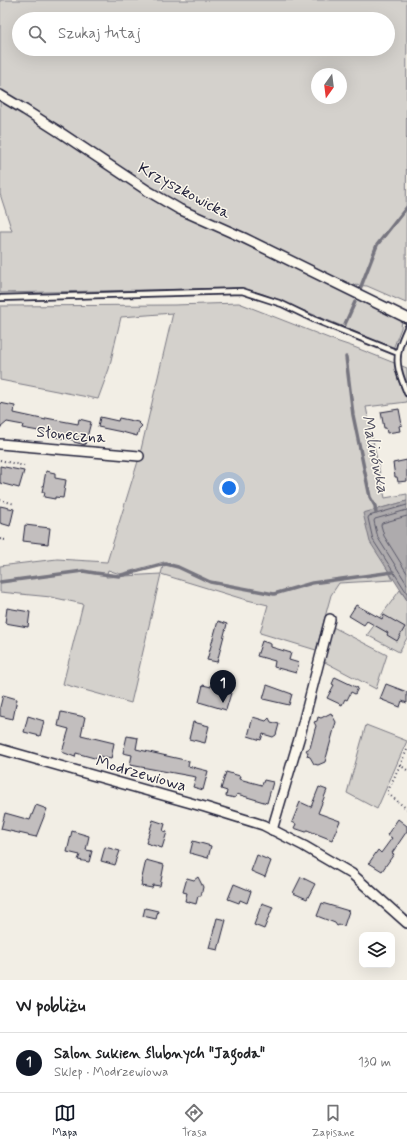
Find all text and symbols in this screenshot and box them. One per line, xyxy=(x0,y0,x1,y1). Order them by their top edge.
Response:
search box xyxy=(12,12,395,56)
icon: search xyxy=(26,23,48,45)
text: Szukaj tutaj xyxy=(58,24,141,44)
north arrow xyxy=(311,68,347,104)
street label: Krzyszkowicka xyxy=(134,158,234,224)
water label: Malinówka xyxy=(356,413,394,495)
street label: Słoneczna xyxy=(35,422,107,449)
your location xyxy=(219,478,239,498)
pin: 1 xyxy=(210,670,236,703)
street label: Modrzewiowa xyxy=(93,751,189,797)
map controls xyxy=(359,932,395,968)
button: layers xyxy=(359,932,395,968)
text: W pobliżu xyxy=(16,995,85,1017)
text: Salon sukien ślubnych "Jagoda" xyxy=(54,1044,265,1064)
text: 1 xyxy=(26,1054,32,1071)
text: 130 m xyxy=(358,1054,391,1071)
text: Sklep · Modrzewiowa xyxy=(54,1064,168,1081)
tab: Mapa xyxy=(52,1102,77,1140)
tab: Trasa xyxy=(182,1102,207,1140)
tab: Zapisane xyxy=(312,1102,355,1140)

